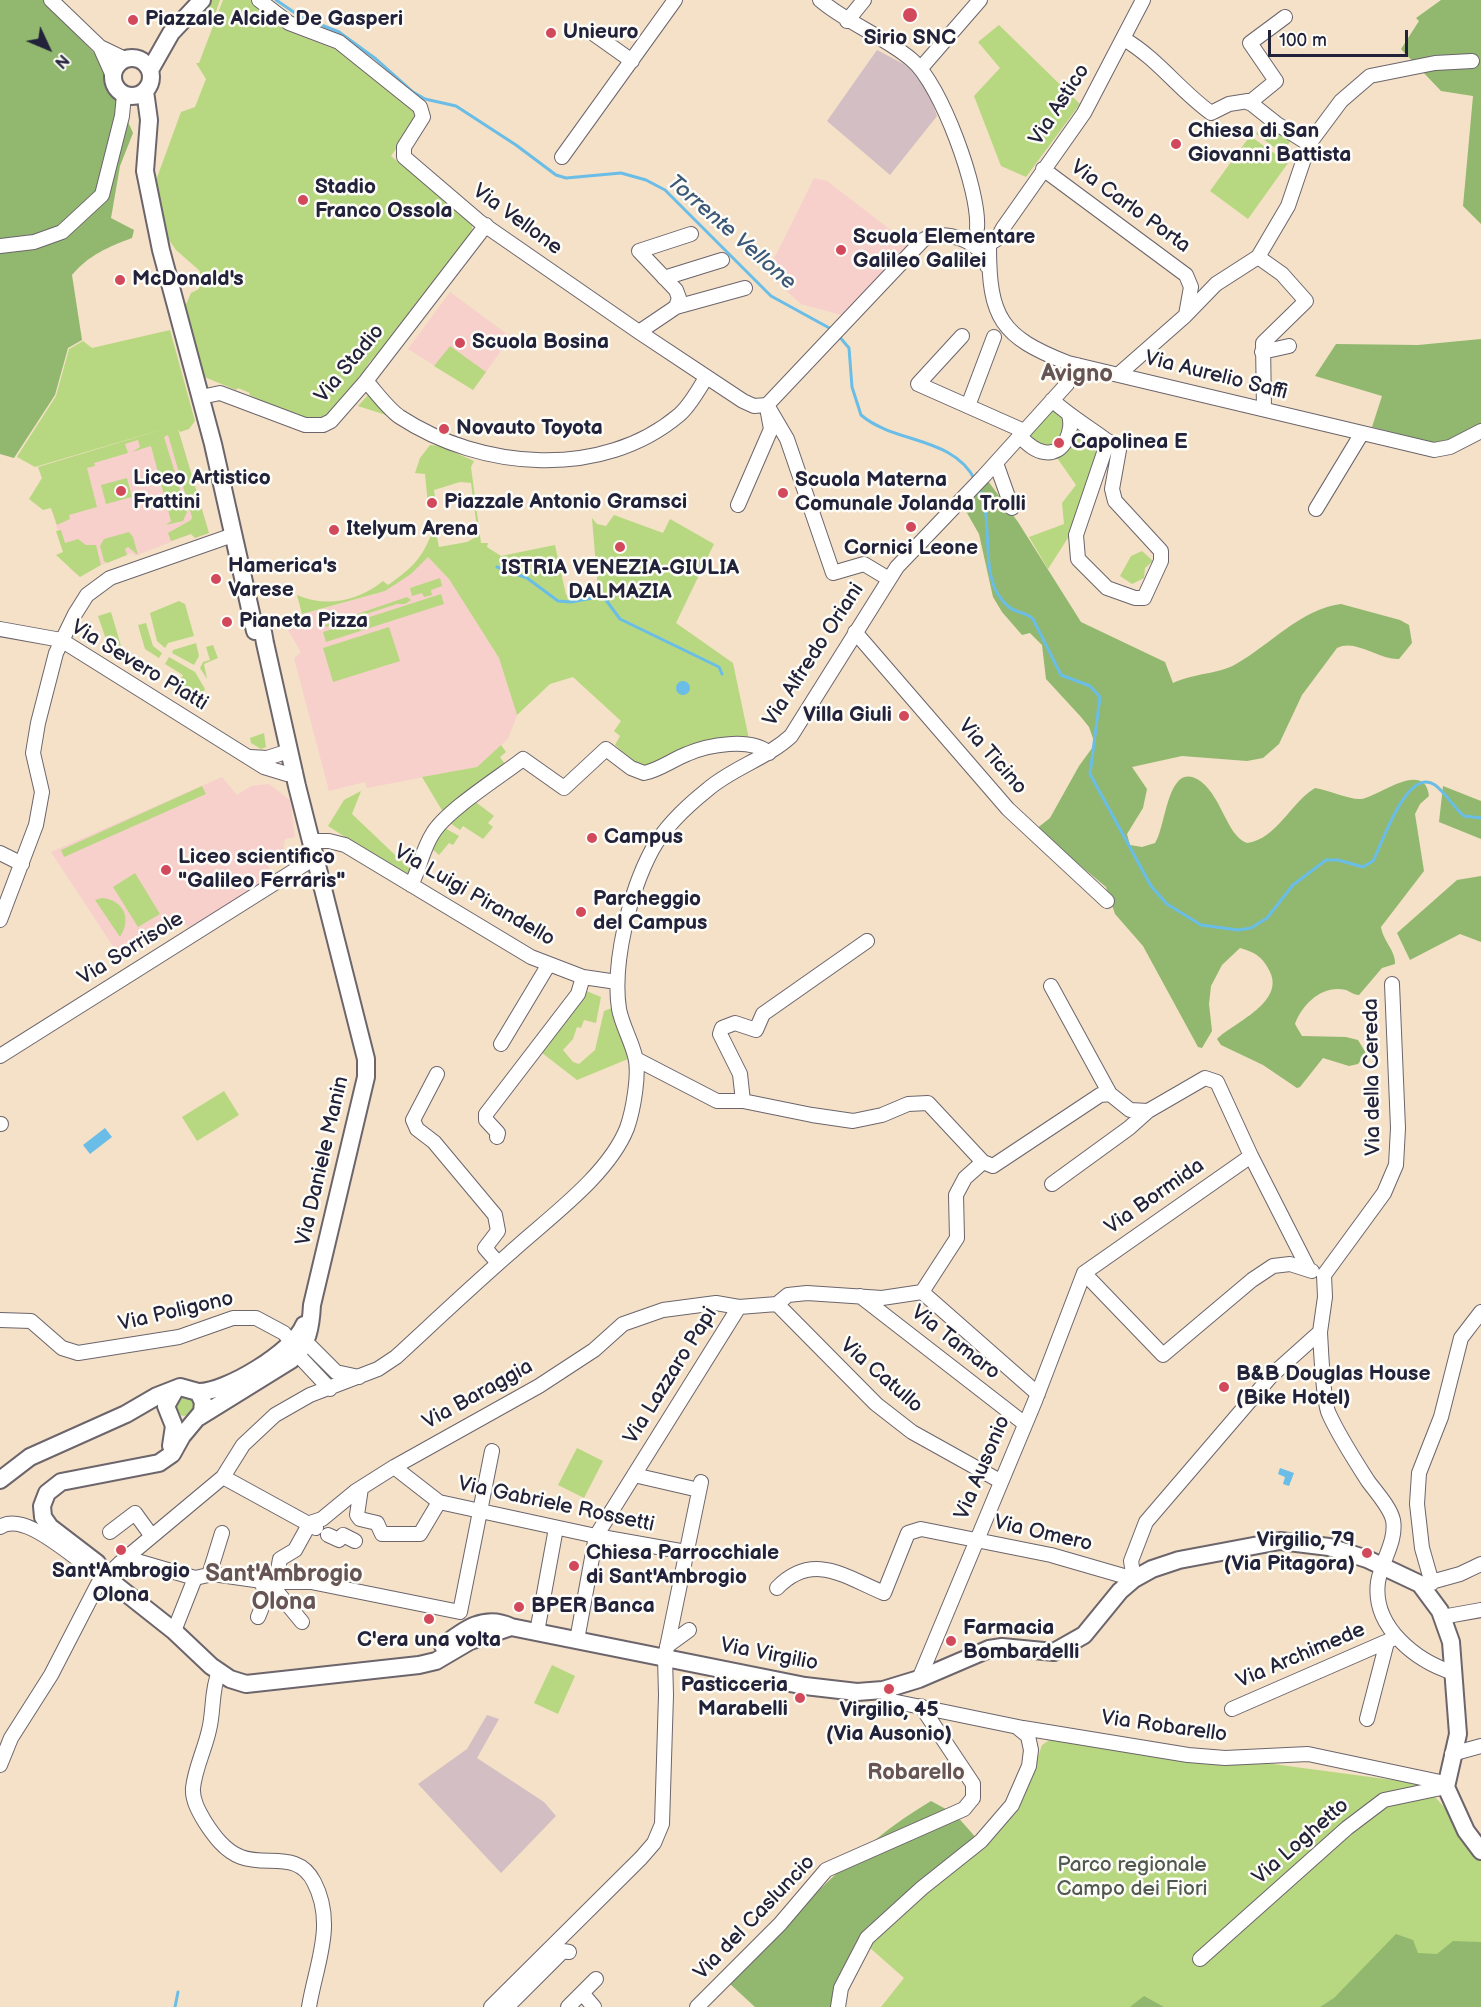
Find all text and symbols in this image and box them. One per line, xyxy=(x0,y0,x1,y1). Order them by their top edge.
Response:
marker: Sirio SNC xyxy=(901,6,919,24)
place label: Piazzale Alcide De Gasperi xyxy=(145,7,403,33)
marker: Piazzale Alcide De Gasperi xyxy=(126,13,140,27)
north arrow xyxy=(18,18,78,78)
scale bar xyxy=(1271,18,1410,56)
place label: Unieuro xyxy=(563,20,639,46)
marker: Unieuro xyxy=(544,26,558,40)
place label: Sirio SNC xyxy=(864,26,956,52)
text: 100 m xyxy=(1279,30,1327,51)
text: N xyxy=(50,50,72,72)
street label: Via Astico xyxy=(1024,59,1096,151)
place label: Chiesa di San Giovanni Battista xyxy=(1188,119,1351,169)
marker: Chiesa di San Giovanni Battista xyxy=(1169,137,1183,151)
street label: Via Carlo Porta xyxy=(1065,155,1195,259)
water label: Torrente Vellone xyxy=(661,170,801,296)
place label: Stadio Franco Ossola xyxy=(315,175,453,225)
street label: Via Vellone xyxy=(467,179,567,261)
marker: Stadio Franco Ossola xyxy=(296,193,310,207)
place label: Scuola Elementare Galileo Galilei xyxy=(853,225,1035,275)
marker: Scuola Elementare Galileo Galilei xyxy=(834,243,848,257)
place label: McDonald's xyxy=(132,267,244,293)
marker: McDonald's xyxy=(113,273,127,287)
street label: Via Stadio xyxy=(310,320,390,408)
place label: Scuola Bosina xyxy=(472,330,609,356)
marker: Scuola Bosina xyxy=(453,336,467,350)
street label: Via Aurelio Saffi xyxy=(1142,346,1290,406)
district label: Avigno xyxy=(1041,361,1113,389)
place label: Novauto Toyota xyxy=(456,416,603,442)
marker: Novauto Toyota xyxy=(437,422,451,436)
place label: Capolinea E xyxy=(1071,430,1188,456)
marker: Capolinea E xyxy=(1052,436,1066,450)
place label: Liceo Artistico Frattini xyxy=(133,466,271,516)
place label: Scuola Materna Comunale Jolanda Trolli xyxy=(795,468,1026,518)
marker: Liceo Artistico Frattini xyxy=(114,484,128,498)
marker: Scuola Materna Comunale Jolanda Trolli xyxy=(776,486,790,500)
place label: Piazzale Antonio Gramsci xyxy=(444,490,687,516)
marker: Piazzale Antonio Gramsci xyxy=(425,496,439,510)
place label: Itelyum Arena xyxy=(346,517,478,543)
marker: Cornici Leone xyxy=(904,520,918,534)
marker: Itelyum Arena xyxy=(327,523,341,537)
place label: Cornici Leone xyxy=(844,536,978,562)
marker: ISTRIA VENEZIA-GIULIA DALMAZIA xyxy=(613,540,627,554)
place label: Hamerica's Varese xyxy=(228,554,337,604)
place label: ISTRIA VENEZIA-GIULIA DALMAZIA xyxy=(501,556,739,606)
marker: Hamerica's Varese xyxy=(209,572,223,586)
street label: Via Alfredo Oriani xyxy=(758,579,870,731)
place label: Pianeta Pizza xyxy=(239,609,368,635)
street label: Via Severo Piatti xyxy=(66,615,212,717)
marker: Pianeta Pizza xyxy=(220,615,234,629)
place label: Villa Giuli xyxy=(803,703,892,729)
marker: Villa Giuli xyxy=(897,709,911,723)
street label: Via Ticino xyxy=(952,714,1032,800)
place label: Campus xyxy=(604,825,683,851)
marker: Campus xyxy=(585,831,599,845)
street label: Via Luigi Pirandello xyxy=(389,840,559,952)
place label: Liceo scientifico "Galileo Ferraris" xyxy=(178,845,345,895)
marker: Liceo scientifico "Galileo Ferraris" xyxy=(159,863,173,877)
place label: Parcheggio del Campus xyxy=(593,887,707,937)
marker: Parcheggio del Campus xyxy=(574,905,588,919)
street label: Via Sorrisole xyxy=(74,907,188,991)
street label: Via della Cereda xyxy=(1359,998,1387,1156)
street label: Via Daniele Manin xyxy=(291,1074,355,1248)
street label: Via Bormida xyxy=(1100,1154,1210,1240)
street label: Via Poligono xyxy=(116,1287,236,1337)
street label: Via Tamaro xyxy=(905,1300,1005,1386)
street label: Via Lazzaro Papi xyxy=(619,1303,723,1449)
street label: Via Catullo xyxy=(834,1333,928,1419)
street label: Via Baraggia xyxy=(419,1354,537,1436)
place label: B&B Douglas House (Bike Hotel) xyxy=(1236,1362,1431,1412)
marker: B&B Douglas House (Bike Hotel) xyxy=(1217,1380,1231,1394)
street label: Via Ausonio xyxy=(950,1412,1016,1524)
street label: Via Gabriele Rossetti xyxy=(455,1472,657,1538)
street label: Via Omero xyxy=(991,1510,1095,1558)
place label: Virgilio, 79 (Via Pitagora) xyxy=(1224,1528,1355,1578)
place label: Chiesa Parrocchiale di Sant'Ambrogio xyxy=(586,1541,779,1591)
marker: Sant'Ambrogio Olona xyxy=(114,1543,128,1557)
marker: Virgilio, 79 (Via Pitagora) xyxy=(1360,1546,1374,1560)
place label: Sant'Ambrogio Olona xyxy=(52,1559,190,1609)
marker: Chiesa Parrocchiale di Sant'Ambrogio xyxy=(567,1559,581,1573)
district label: Sant'Ambrogio Olona xyxy=(205,1561,363,1617)
place label: BPER Banca xyxy=(531,1594,655,1620)
marker: BPER Banca xyxy=(512,1600,526,1614)
marker: C'era una volta xyxy=(422,1612,436,1626)
place label: Farmacia Bombardelli xyxy=(963,1616,1079,1666)
street label: Via Archimede xyxy=(1233,1618,1369,1694)
place label: C'era una volta xyxy=(357,1628,501,1654)
street label: Via Virgilio xyxy=(718,1633,820,1677)
marker: Farmacia Bombardelli xyxy=(944,1634,958,1648)
place label: Pasticceria Marabelli xyxy=(681,1673,788,1723)
marker: Virgilio, 45 (Via Ausonio) xyxy=(882,1682,896,1696)
marker: Pasticceria Marabelli xyxy=(793,1691,807,1705)
place label: Virgilio, 45 (Via Ausonio) xyxy=(826,1698,952,1748)
street label: Via Robarello xyxy=(1099,1706,1229,1748)
district label: Robarello xyxy=(867,1760,965,1786)
street label: Via Loghetto xyxy=(1248,1793,1354,1891)
street label: Via del Casluncio xyxy=(689,1850,821,1986)
park label: Parco regionale Campo dei Fiori xyxy=(1057,1853,1207,1903)

